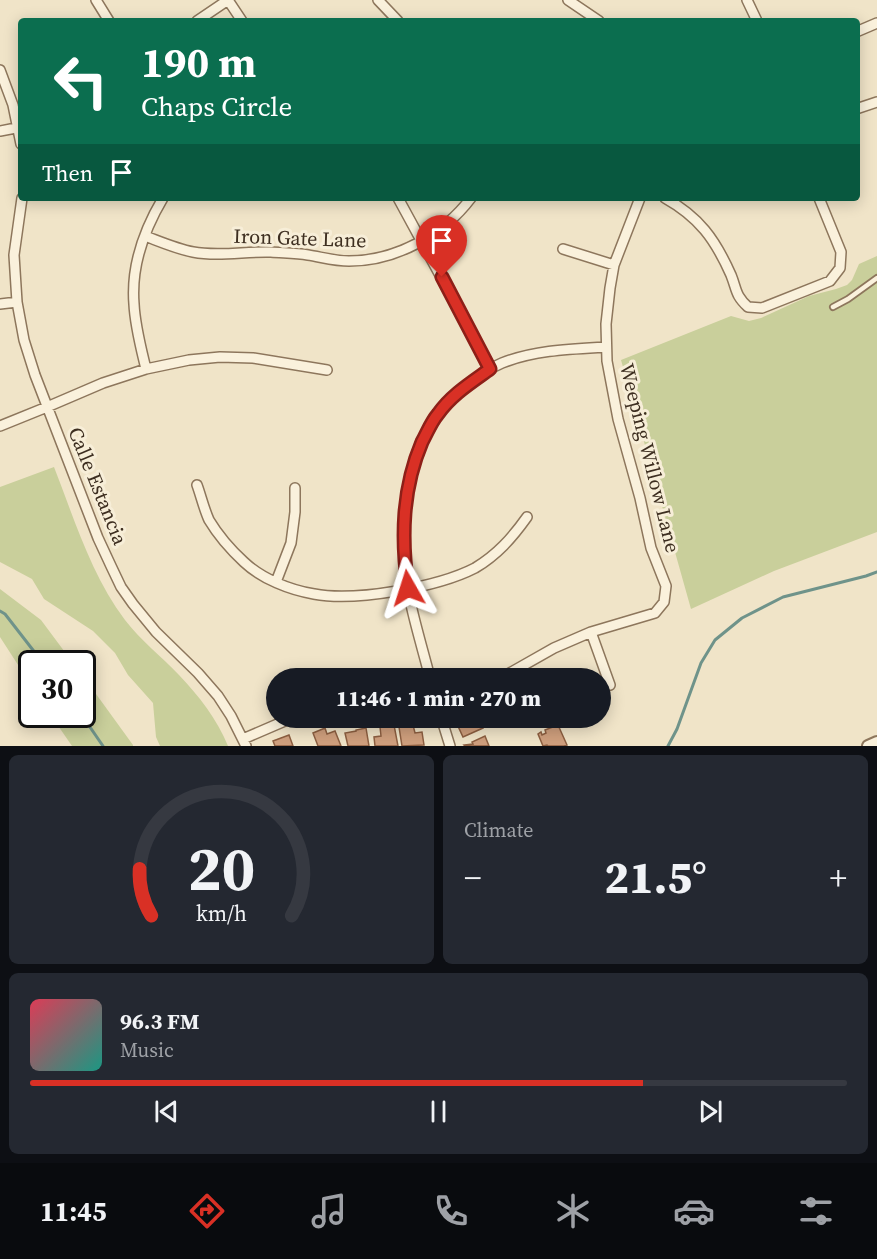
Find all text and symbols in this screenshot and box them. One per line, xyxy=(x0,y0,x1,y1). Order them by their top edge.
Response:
text: 190 m xyxy=(141,33,256,91)
icon: left xyxy=(42,42,120,120)
text: Chaps Circle xyxy=(141,88,292,125)
icon: arrive xyxy=(105,156,138,189)
text: Then xyxy=(42,158,93,188)
pin xyxy=(416,215,467,277)
street label: Iron Gate Lane xyxy=(233,222,367,254)
icon: arrive xyxy=(425,224,458,257)
street label: Weeping Willow Lane xyxy=(613,360,687,556)
street label: Calle Estancia xyxy=(62,423,135,550)
position arrow xyxy=(376,556,440,620)
speed limit sign: 30 xyxy=(18,650,96,728)
text: 11:46 · 1 min · 270 m xyxy=(336,683,541,713)
text: Climate xyxy=(464,816,533,844)
text: 20 xyxy=(188,825,255,911)
text: 21.5° xyxy=(604,846,707,908)
text: − xyxy=(464,855,482,900)
text: + xyxy=(830,855,847,900)
text: km/h xyxy=(196,900,247,929)
text: 96.3 FM xyxy=(120,1006,199,1036)
text: Music xyxy=(120,1036,174,1064)
icon: previous xyxy=(150,1095,183,1128)
icon: pause xyxy=(422,1095,455,1128)
icon: next xyxy=(694,1095,727,1128)
icon: directions xyxy=(186,1190,228,1232)
icon: music xyxy=(308,1190,350,1232)
icon: phone xyxy=(430,1190,472,1232)
icon: climate xyxy=(552,1190,594,1232)
icon: car xyxy=(673,1190,715,1232)
icon: filters xyxy=(795,1190,837,1232)
text: 11:45 xyxy=(40,1193,107,1230)

